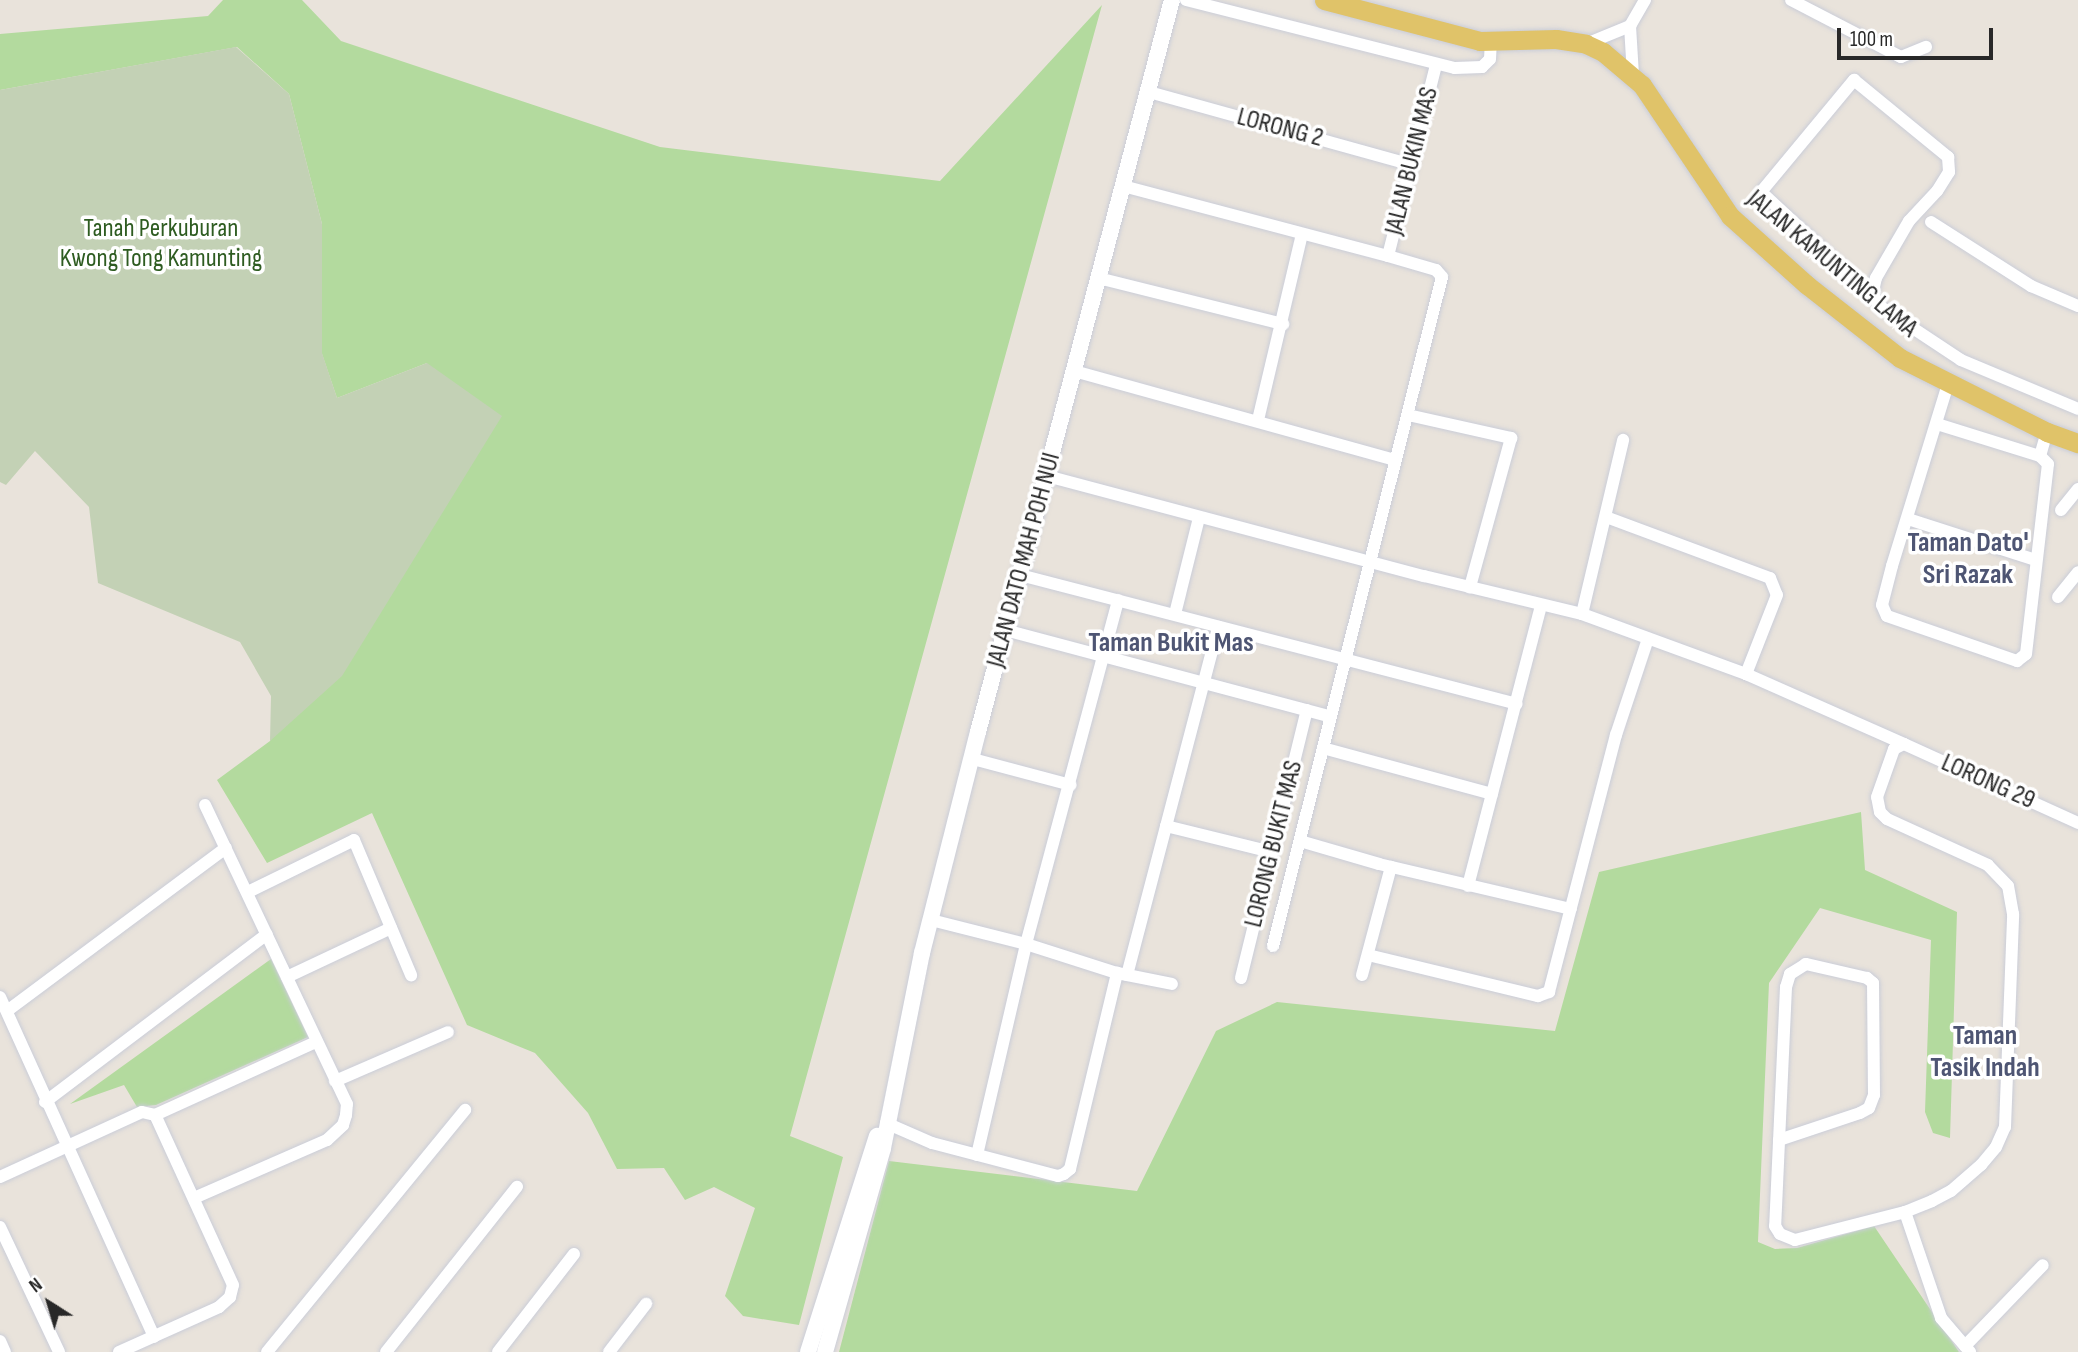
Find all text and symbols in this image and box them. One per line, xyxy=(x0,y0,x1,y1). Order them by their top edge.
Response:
scale bar xyxy=(1840,14,1996,58)
text: 100 m xyxy=(1850,27,1893,52)
street label: JALAN BUKIN MAS xyxy=(1379,84,1445,238)
street label: LORONG 2 xyxy=(1234,102,1326,154)
street label: JALAN KAMUNTING LAMA xyxy=(1740,184,1924,344)
park label: Tanah Perkuburan Kwong Tong Kamunting xyxy=(60,213,262,274)
street label: JALAN DATO MAH POH NUI xyxy=(980,449,1068,671)
district label: Taman Dato' Sri Razak xyxy=(1908,526,2028,592)
district label: Taman Bukit Mas xyxy=(1088,626,1254,660)
street label: LORONG 29 xyxy=(1936,748,2040,816)
street label: LORONG BUKIT MAS xyxy=(1238,757,1310,931)
district label: Taman Tasik Indah xyxy=(1930,1019,2040,1085)
north arrow xyxy=(14,1268,84,1338)
text: N xyxy=(25,1274,47,1298)

